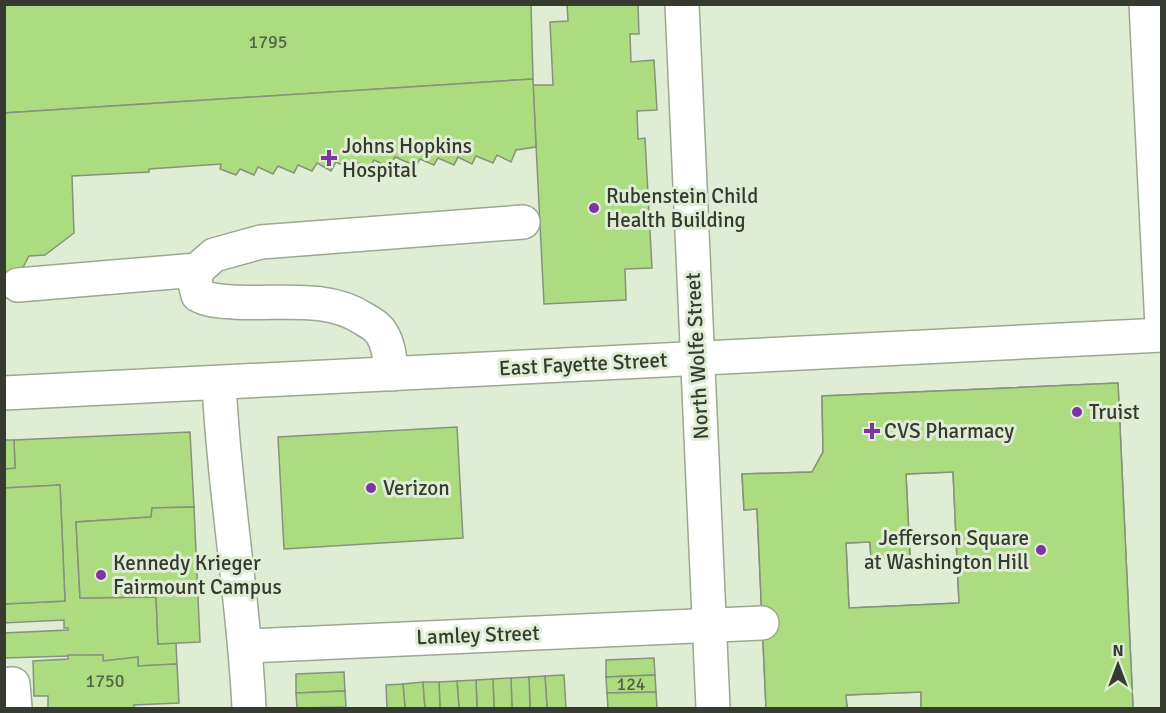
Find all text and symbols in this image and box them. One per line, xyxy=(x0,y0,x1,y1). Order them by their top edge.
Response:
house number: 1795 xyxy=(249,31,287,53)
place label: Johns Hopkins Hospital xyxy=(342,133,472,183)
marker: Johns Hopkins Hospital xyxy=(320,149,338,167)
place label: Rubenstein Child Health Building xyxy=(606,183,758,233)
marker: Rubenstein Child Health Building xyxy=(587,201,601,215)
street label: North Wolfe Street xyxy=(680,272,714,440)
street label: East Fayette Street xyxy=(498,347,668,381)
place label: Truist xyxy=(1089,399,1140,425)
marker: Truist xyxy=(1070,405,1084,419)
place label: CVS Pharmacy xyxy=(884,418,1014,444)
marker: CVS Pharmacy xyxy=(865,424,879,438)
place label: Verizon xyxy=(383,475,450,501)
marker: Verizon xyxy=(364,481,378,495)
place label: Jefferson Square at Washington Hill xyxy=(864,525,1029,575)
marker: Jefferson Square at Washington Hill xyxy=(1034,543,1048,557)
place label: Kennedy Krieger Fairmount Campus xyxy=(113,550,282,600)
marker: Kennedy Krieger Fairmount Campus xyxy=(94,568,108,582)
street label: Lamley Street xyxy=(416,620,540,650)
north arrow xyxy=(1088,635,1148,695)
text: N xyxy=(1112,641,1124,661)
house number: 1750 xyxy=(86,670,124,692)
house number: 124 xyxy=(616,673,646,695)

